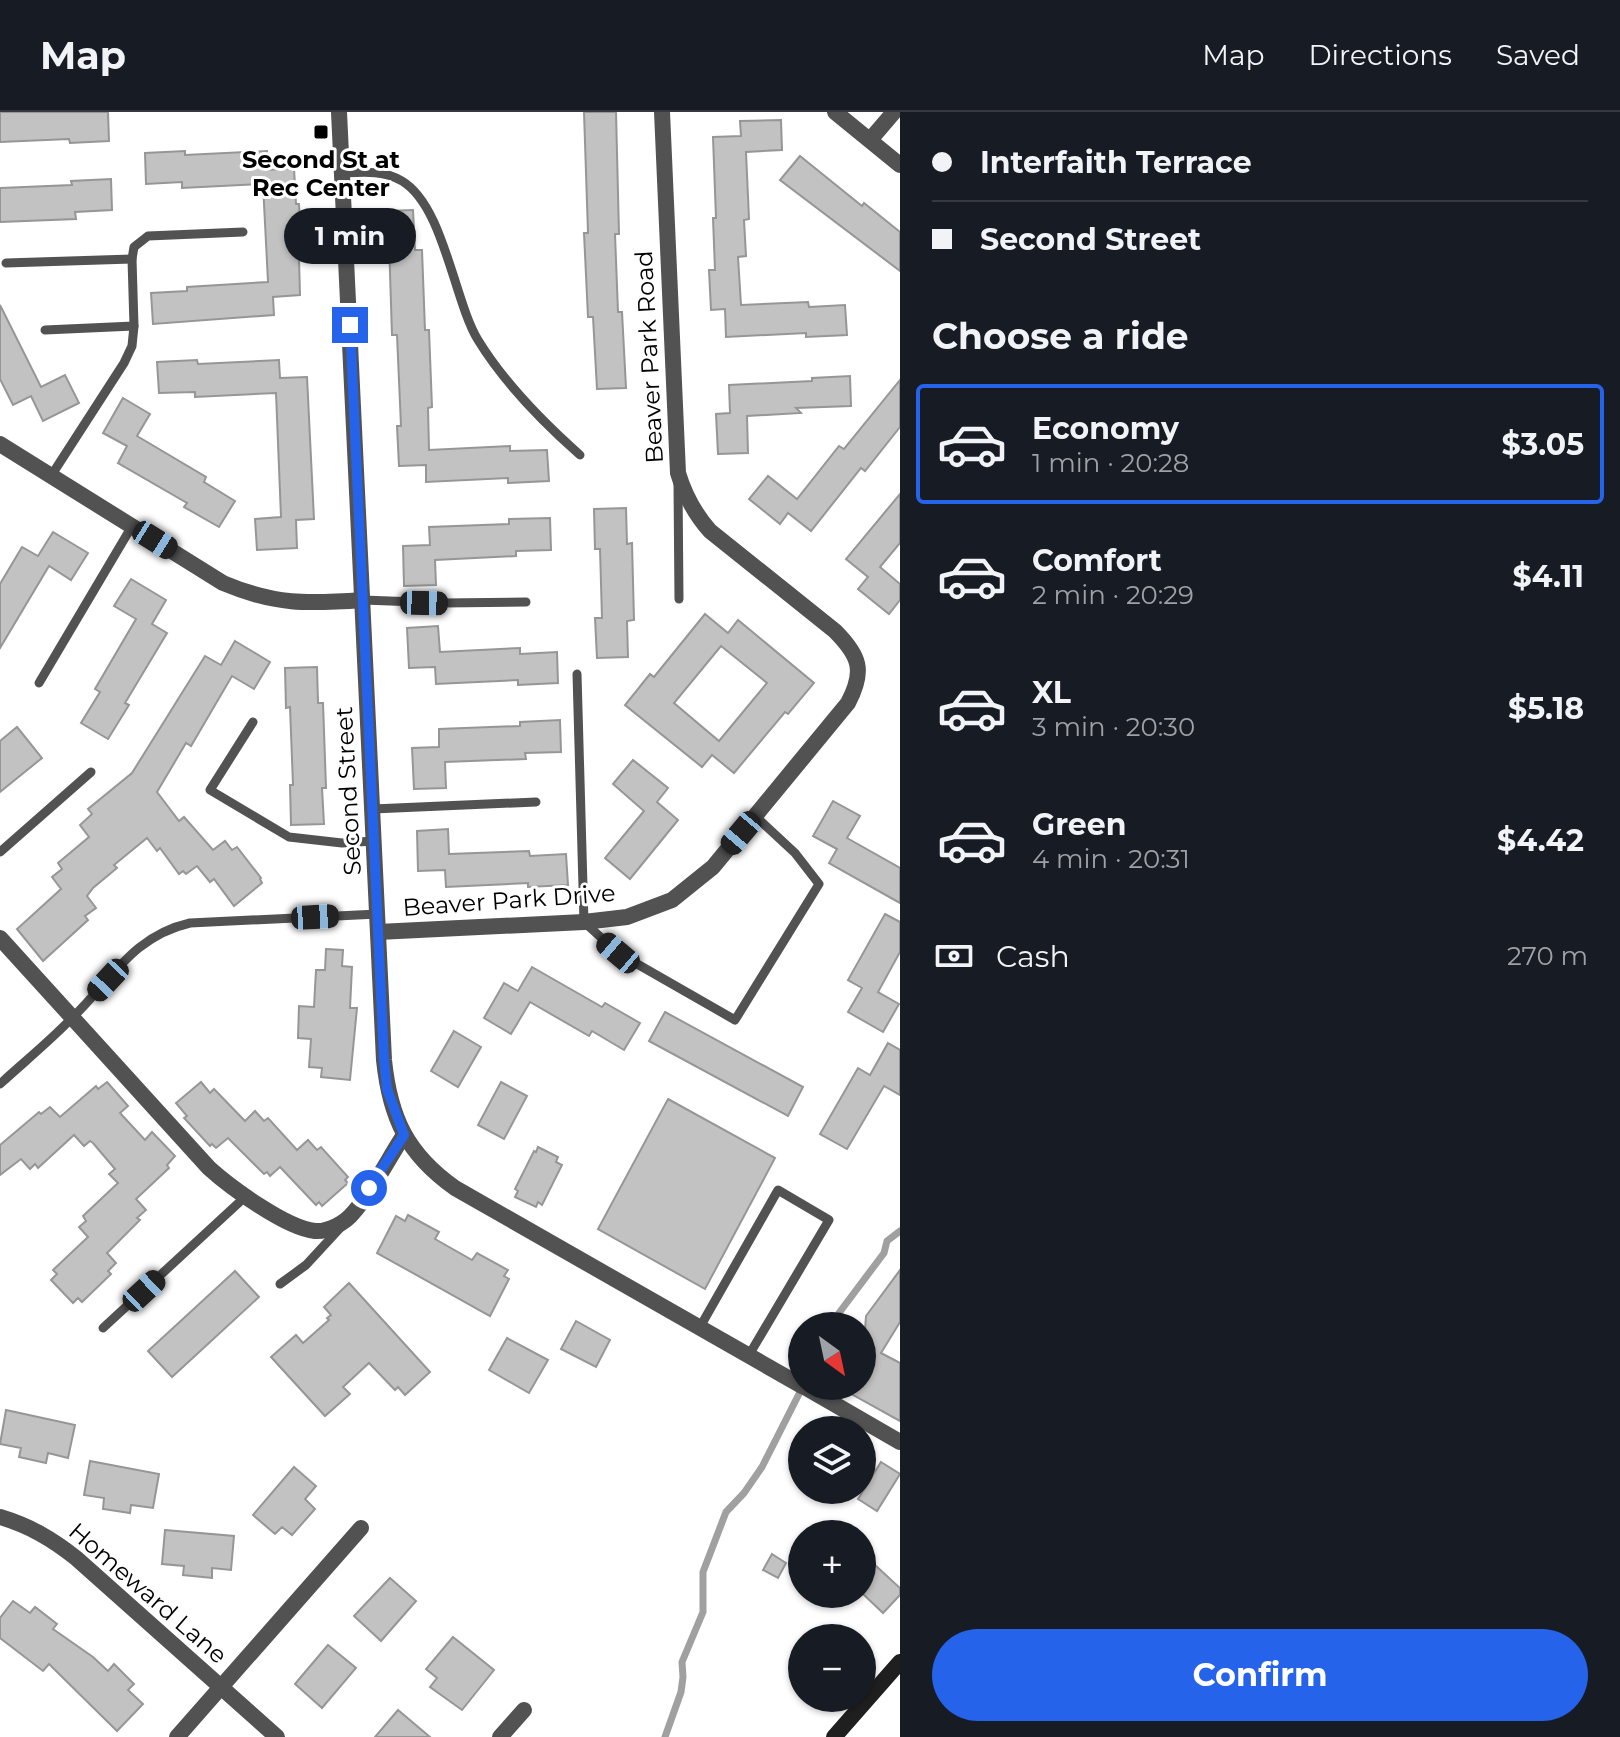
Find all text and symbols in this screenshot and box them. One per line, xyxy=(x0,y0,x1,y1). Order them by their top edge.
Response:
text: Map xyxy=(40,32,126,79)
text: Map xyxy=(1202,38,1264,72)
text: Directions xyxy=(1308,38,1452,72)
text: Saved xyxy=(1496,38,1580,72)
marker: Second St at Rec Center xyxy=(312,123,330,141)
text: Interfaith Terrace xyxy=(980,144,1252,181)
place label: Second St at Rec Center xyxy=(242,145,401,202)
callout: 1 min xyxy=(284,209,416,265)
text: 1 min xyxy=(315,220,385,252)
text: Second Street xyxy=(980,221,1201,258)
street label: Beaver Park Road xyxy=(629,250,669,464)
route end xyxy=(332,307,368,343)
text: Choose a ride xyxy=(932,314,1189,358)
icon: car xyxy=(936,408,1008,480)
text: Economy xyxy=(1032,410,1179,447)
text: $3.05 xyxy=(1502,426,1584,463)
text: 1 min · 20:28 xyxy=(1032,447,1189,479)
car xyxy=(128,517,182,563)
icon: car xyxy=(936,540,1008,612)
text: Comfort xyxy=(1032,542,1162,579)
text: $4.11 xyxy=(1512,558,1584,595)
text: 2 min · 20:29 xyxy=(1032,579,1194,611)
car xyxy=(400,591,448,615)
icon: car xyxy=(936,672,1008,744)
text: XL xyxy=(1032,674,1071,711)
text: $5.18 xyxy=(1508,690,1584,727)
street label: Second Street xyxy=(329,706,367,876)
text: 3 min · 20:30 xyxy=(1032,711,1195,743)
icon: car xyxy=(936,804,1008,876)
text: Green xyxy=(1032,806,1126,843)
car xyxy=(716,807,766,859)
text: $4.42 xyxy=(1497,822,1584,859)
text: 4 min · 20:31 xyxy=(1032,843,1190,875)
street label: Beaver Park Drive xyxy=(402,878,616,922)
car xyxy=(290,904,340,930)
car xyxy=(592,928,644,978)
icon: cash xyxy=(932,934,976,978)
text: Cash xyxy=(996,938,1070,975)
text: 270 m xyxy=(1507,940,1588,972)
car xyxy=(83,954,133,1006)
route start xyxy=(351,1170,387,1206)
car xyxy=(118,1266,170,1316)
north arrow xyxy=(788,1312,876,1400)
map controls xyxy=(788,1312,876,1712)
button: layers xyxy=(788,1416,876,1504)
street label: Homeward Lane xyxy=(63,1516,233,1670)
button: + xyxy=(788,1520,876,1608)
button: − xyxy=(788,1624,876,1712)
button: Confirm xyxy=(932,1629,1588,1721)

